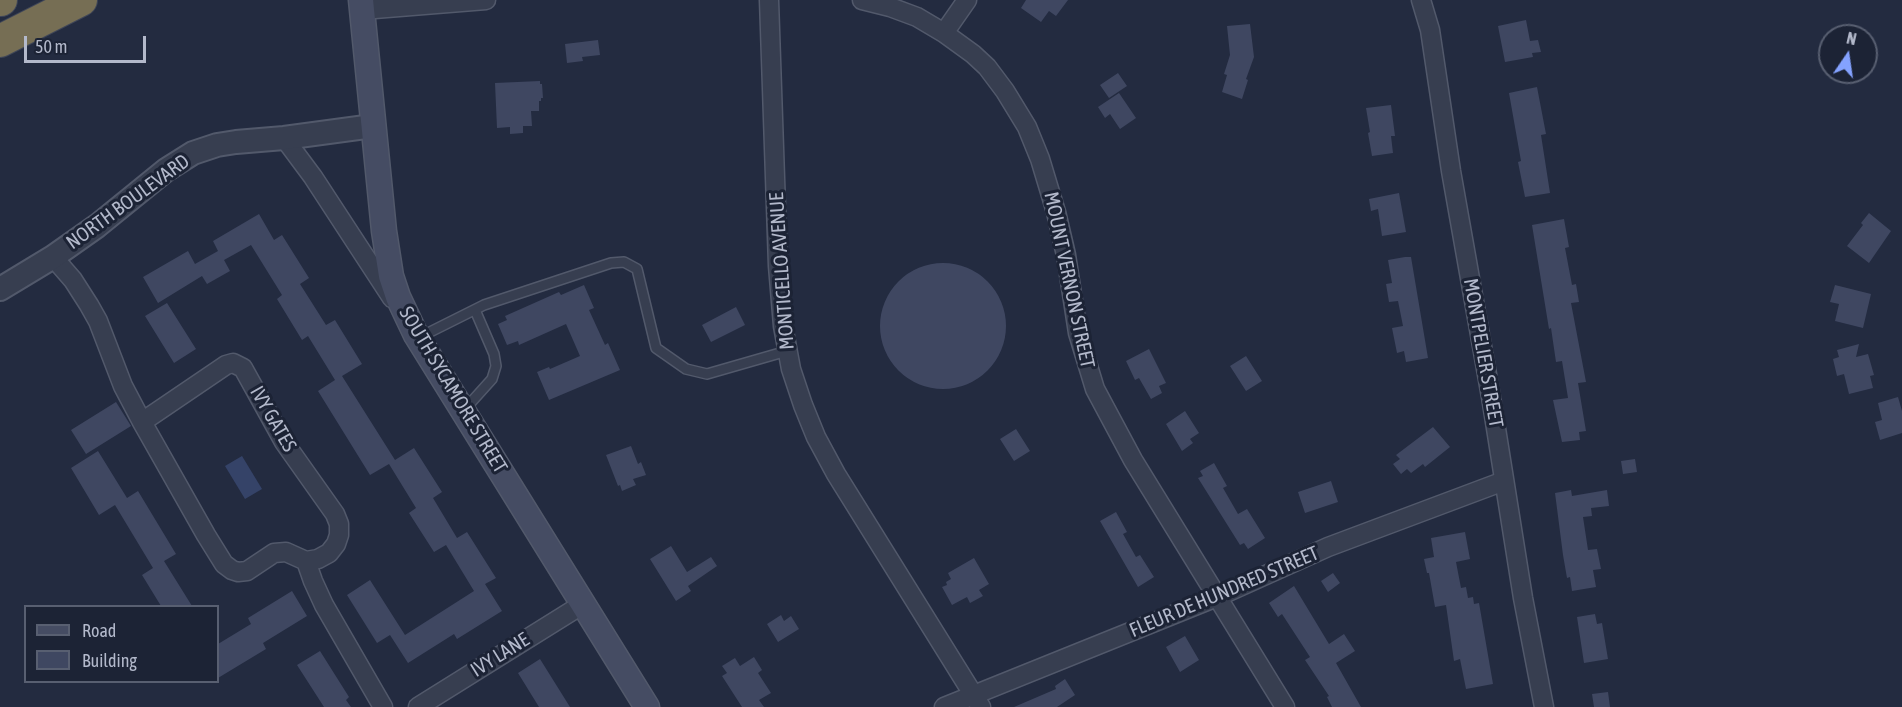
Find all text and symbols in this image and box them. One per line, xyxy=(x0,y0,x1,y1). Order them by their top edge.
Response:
scale bar xyxy=(27,24,148,62)
north arrow xyxy=(1818,24,1878,84)
text: N xyxy=(1845,29,1858,48)
text: 50 m xyxy=(35,36,67,57)
street label: NORTH BOULEVARD xyxy=(62,149,194,255)
street label: MOUNT VERNON STREET xyxy=(1039,190,1099,370)
street label: MONTICELLO AVENUE xyxy=(765,192,799,350)
street label: MONTPELIER STREET xyxy=(1458,277,1508,429)
street label: SOUTH SYCAMORE STREET xyxy=(394,302,512,478)
street label: IVY GATES xyxy=(245,382,301,456)
street label: FLEUR DE HUNDRED STREET xyxy=(1126,541,1322,643)
legend xyxy=(24,605,219,683)
text: Road xyxy=(82,620,116,641)
street label: IVY LANE xyxy=(466,628,534,682)
text: Building xyxy=(82,650,137,671)

